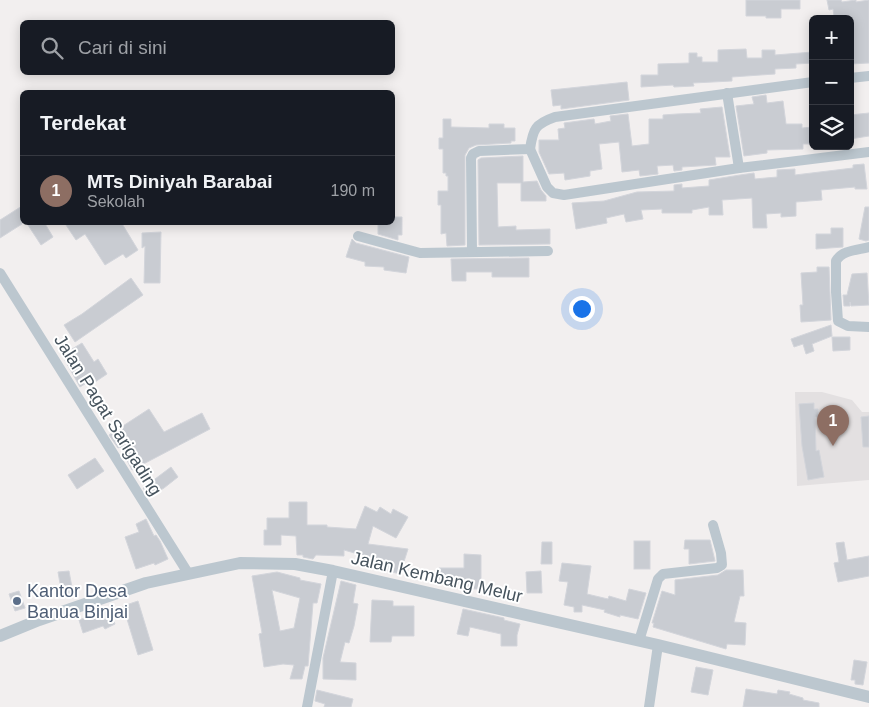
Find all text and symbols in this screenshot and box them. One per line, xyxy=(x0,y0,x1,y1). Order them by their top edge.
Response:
map controls xyxy=(809,15,854,150)
button: + xyxy=(809,15,854,60)
search box xyxy=(20,20,395,75)
icon: search xyxy=(38,34,66,62)
text: Cari di sini xyxy=(78,37,167,58)
button: − xyxy=(809,60,854,105)
button: layers xyxy=(809,105,854,150)
text: Terdekat xyxy=(40,111,126,134)
text: MTs Diniyah Barabai xyxy=(87,171,272,192)
text: 1 xyxy=(52,182,60,199)
text: 190 m xyxy=(331,182,375,199)
text: Sekolah xyxy=(87,193,145,210)
your location xyxy=(569,296,595,322)
street label: Jalan Pagat Sarigading xyxy=(50,331,166,499)
pin: 1 xyxy=(817,405,849,446)
street label: Jalan Kembang Melur xyxy=(349,548,525,606)
place label: Kantor Desa Banua Binjai xyxy=(27,581,128,622)
marker: Kantor Desa Banua Binjai xyxy=(11,595,23,607)

